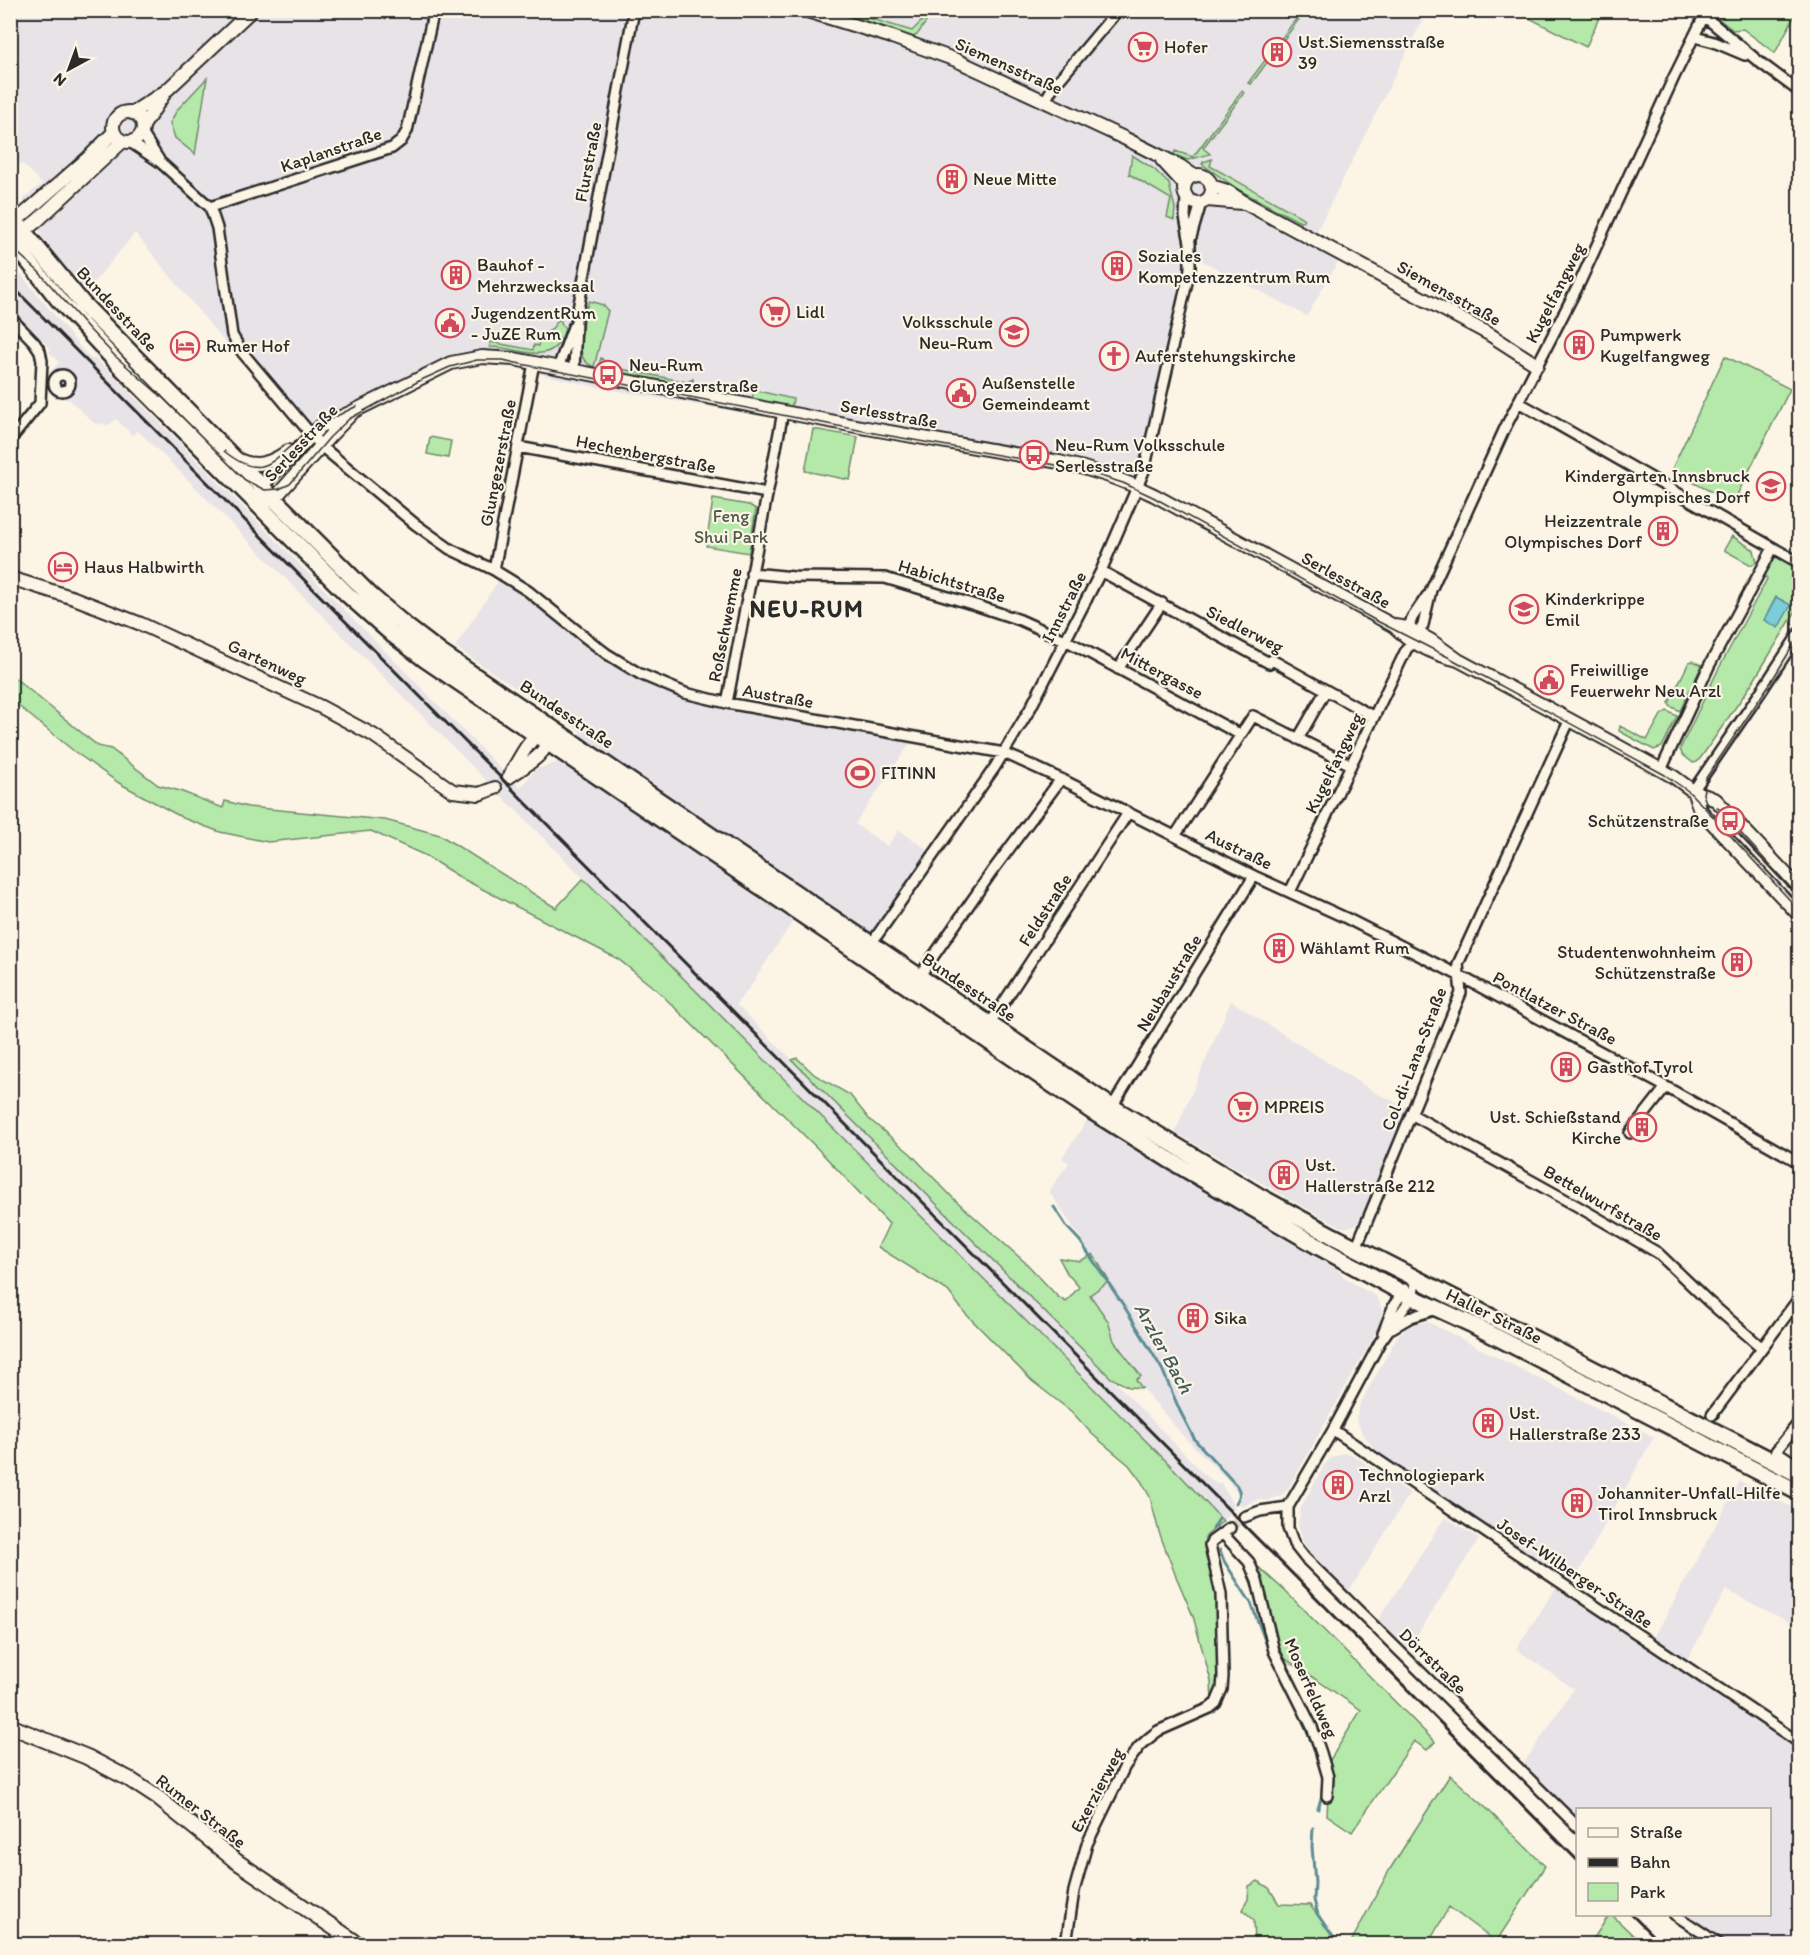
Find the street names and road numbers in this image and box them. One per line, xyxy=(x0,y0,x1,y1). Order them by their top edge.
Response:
street label: Siemensstraße xyxy=(952,32,1066,100)
street label: Flurstraße xyxy=(569,120,607,204)
street label: Kaplanstraße xyxy=(278,122,384,178)
street label: Kugelfangweg xyxy=(1520,238,1590,347)
street label: Siemensstraße xyxy=(1393,255,1505,331)
street label: Bundesstraße xyxy=(72,262,162,356)
street label: Serlesstraße xyxy=(839,395,939,433)
street label: Glungezerstraße xyxy=(475,397,521,529)
street label: Serlesstraße xyxy=(259,399,343,487)
street label: Hechenbergstraße xyxy=(574,430,718,478)
street label: Serlesstraße xyxy=(1298,547,1394,613)
street label: Habichtstraße xyxy=(896,554,1008,608)
street label: Roßschwemme xyxy=(703,566,747,684)
street label: Innstraße xyxy=(1037,568,1091,646)
street label: Siedlerweg xyxy=(1203,600,1288,658)
street label: Gartenweg xyxy=(224,634,311,690)
street label: Mittergasse xyxy=(1117,642,1207,704)
street label: Bundesstraße xyxy=(516,674,618,754)
street label: Austraße xyxy=(741,679,815,713)
street label: Kugelfangweg xyxy=(1300,708,1368,817)
street label: Austraße xyxy=(1202,823,1276,875)
street label: Feldstraße xyxy=(1013,870,1077,950)
street label: Neubaustraße xyxy=(1131,930,1207,1036)
street label: Bundesstraße xyxy=(918,947,1020,1027)
street label: Pontlatzer Straße xyxy=(1489,966,1621,1050)
street label: Col-di-Lana-Straße xyxy=(1376,984,1452,1134)
street label: Bettelwurfstraße xyxy=(1540,1160,1666,1246)
street label: Haller Straße xyxy=(1442,1283,1546,1349)
street label: Josef-Wilberger-Straße xyxy=(1493,1513,1657,1633)
street label: Dörrstraße xyxy=(1395,1623,1471,1699)
street label: Moserfeldweg xyxy=(1279,1635,1343,1742)
street label: Exerzierweg xyxy=(1065,1743,1129,1836)
street label: Rumer Straße xyxy=(152,1769,250,1853)

